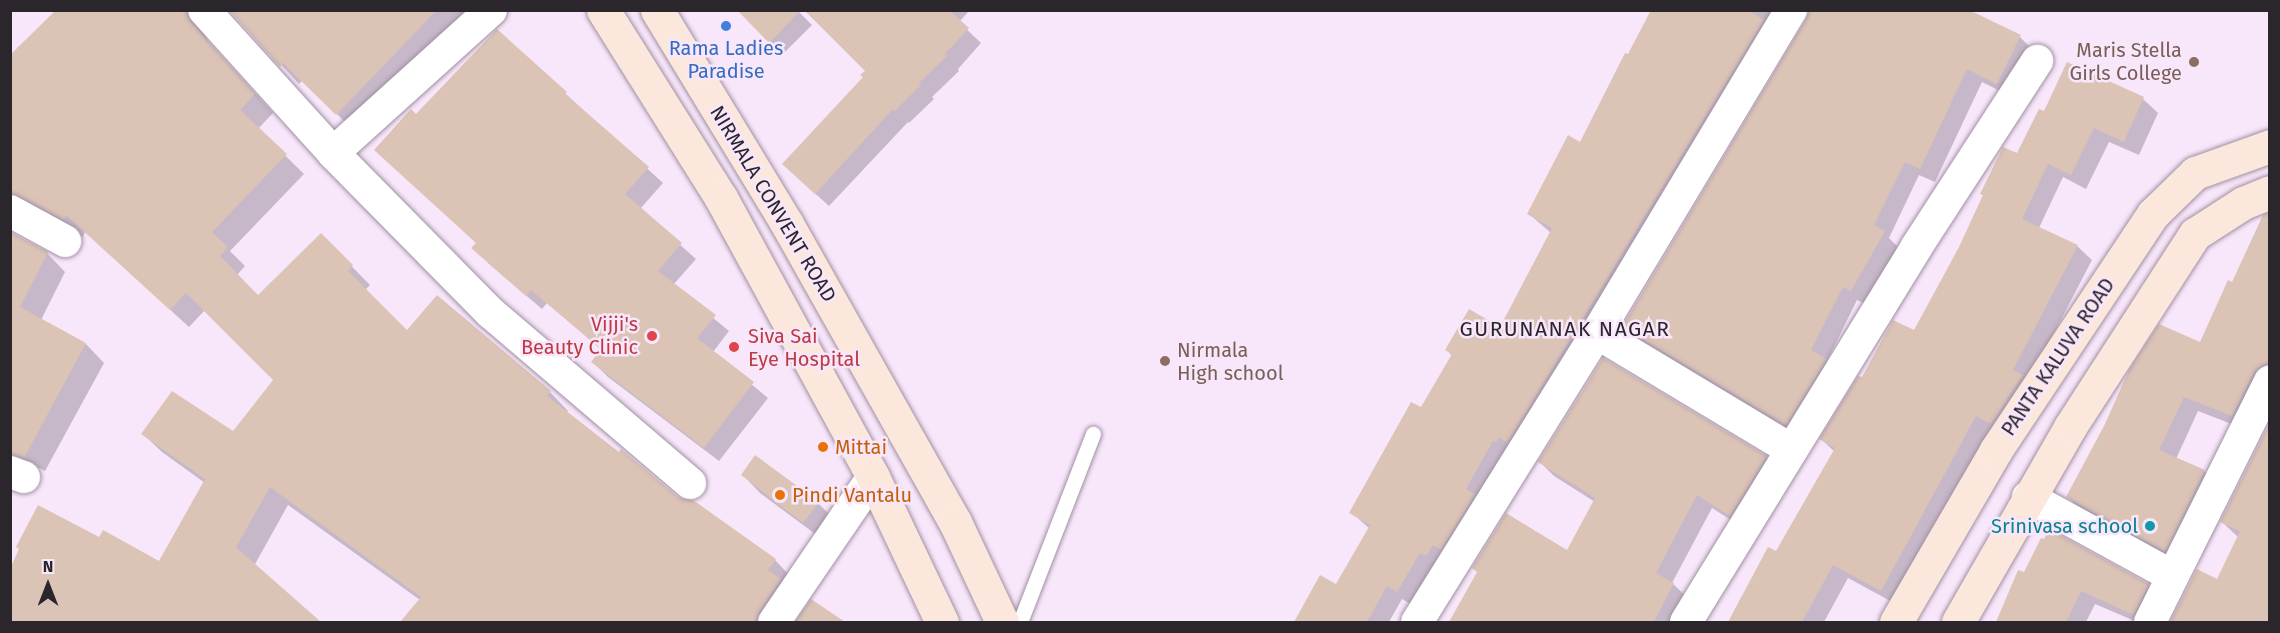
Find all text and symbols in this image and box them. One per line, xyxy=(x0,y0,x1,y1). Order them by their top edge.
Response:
marker: Rama Ladies Paradise xyxy=(719,19,733,33)
place label: Rama Ladies Paradise xyxy=(669,36,783,83)
place label: Maris Stella Girls College xyxy=(2070,39,2182,86)
marker: Maris Stella Girls College xyxy=(2187,55,2201,69)
street label: NIRMALA CONVENT ROAD xyxy=(705,102,841,306)
street label: PANTA KALUVA ROAD xyxy=(1996,274,2120,440)
place label: Vijji's Beauty Clinic xyxy=(521,312,638,359)
district label: GURUNANAK NAGAR xyxy=(1460,316,1670,342)
place label: Siva Sai Eye Hospital xyxy=(748,324,860,371)
marker: Vijji's Beauty Clinic xyxy=(643,327,661,345)
marker: Siva Sai Eye Hospital xyxy=(725,338,743,356)
place label: Nirmala High school xyxy=(1177,338,1283,385)
marker: Nirmala High school xyxy=(1158,354,1172,368)
place label: Mittai xyxy=(835,435,887,459)
marker: Mittai xyxy=(816,440,830,454)
place label: Pindi Vantalu xyxy=(792,483,912,507)
marker: Pindi Vantalu xyxy=(773,488,787,502)
place label: Srinivasa school xyxy=(1991,514,2138,538)
marker: Srinivasa school xyxy=(2143,519,2157,533)
north arrow xyxy=(18,555,78,615)
text: N xyxy=(43,557,53,576)

